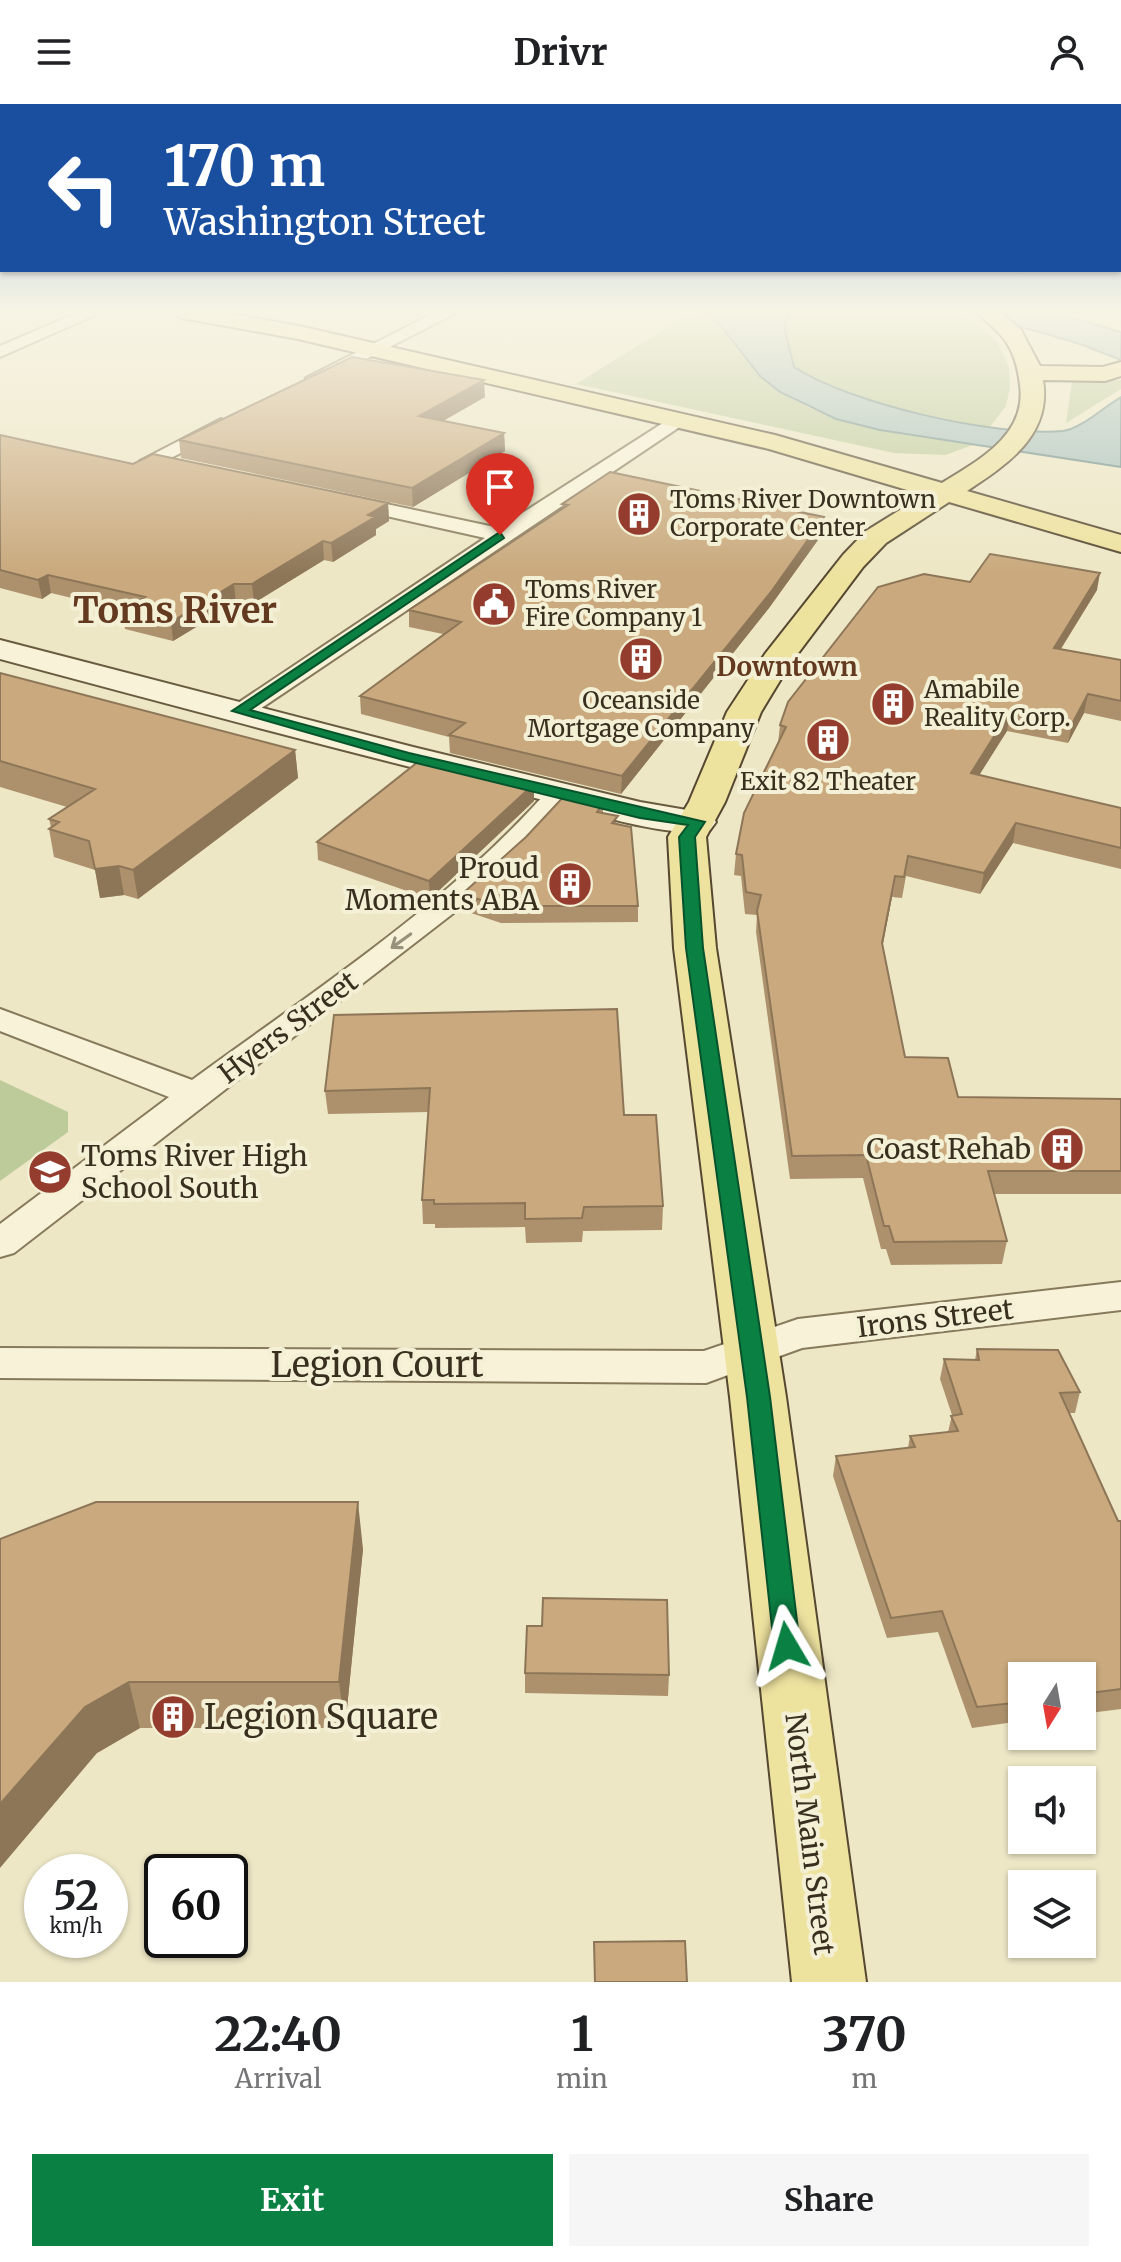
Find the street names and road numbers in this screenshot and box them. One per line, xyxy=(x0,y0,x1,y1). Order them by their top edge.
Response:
street label: Hyers Street xyxy=(211,963,365,1091)
street label: Irons Street xyxy=(855,1291,1015,1345)
street label: Legion Court xyxy=(271,1344,483,1387)
street label: North Main Street xyxy=(777,1711,843,1957)

